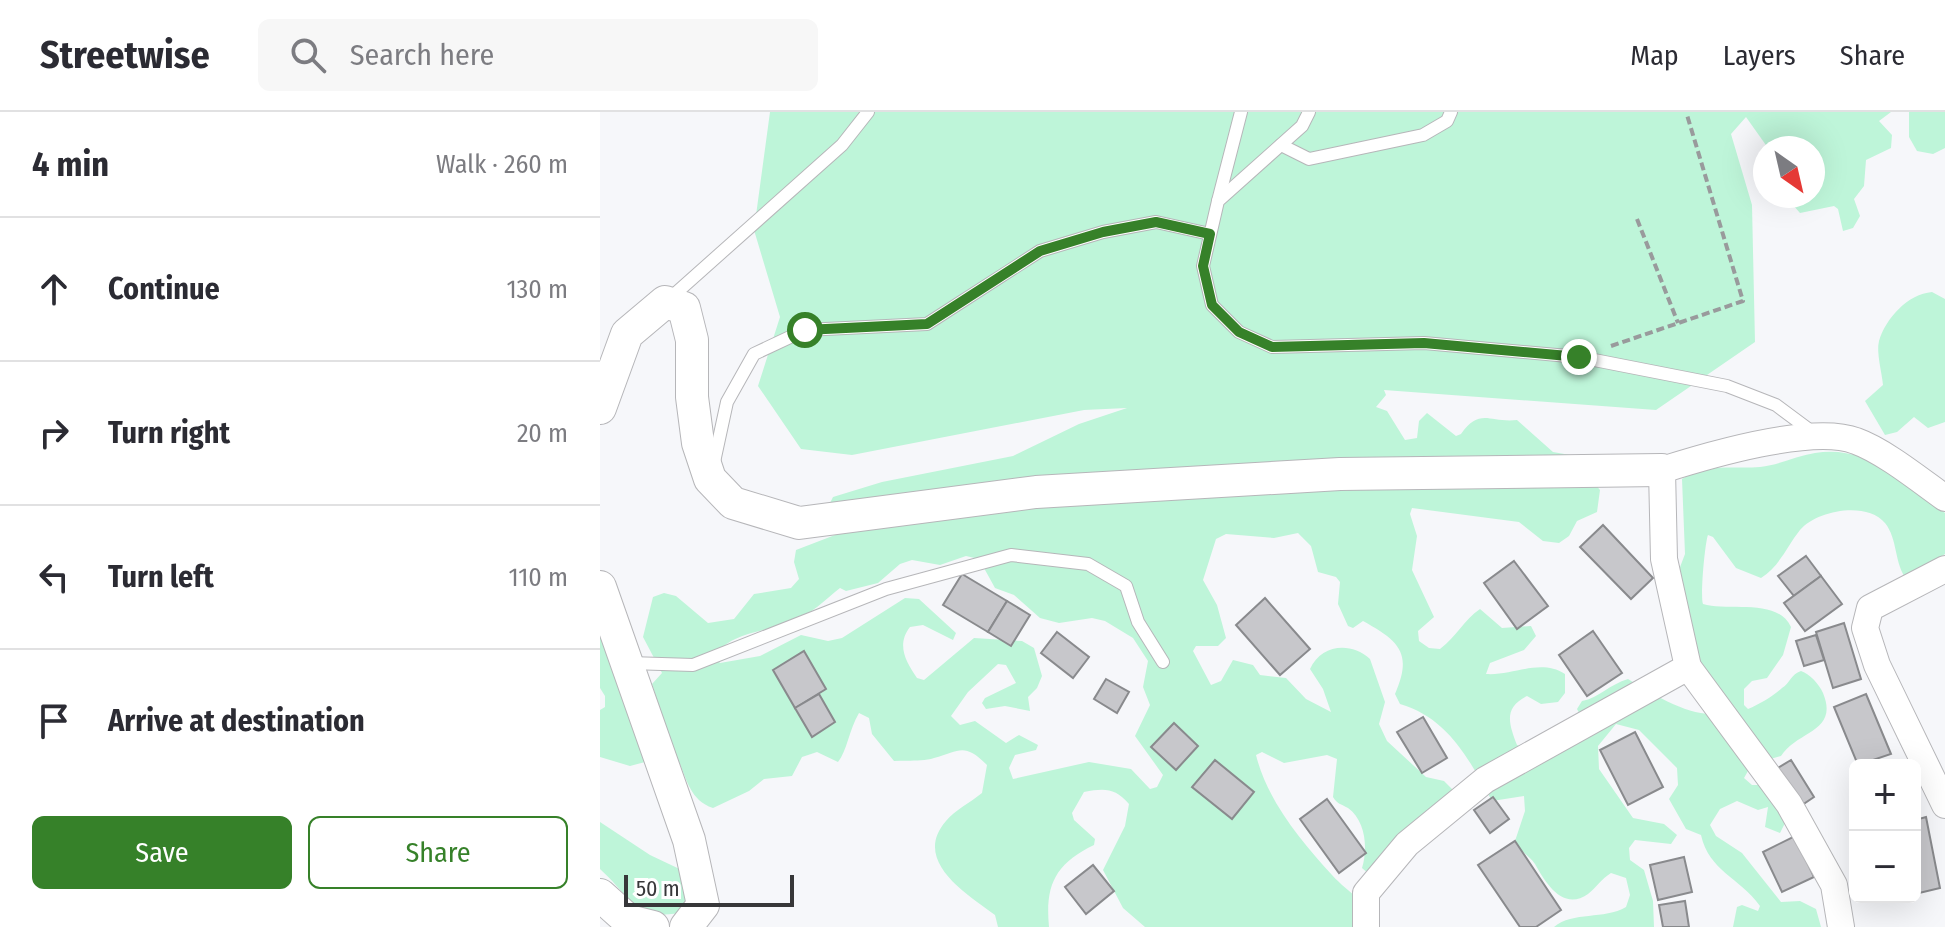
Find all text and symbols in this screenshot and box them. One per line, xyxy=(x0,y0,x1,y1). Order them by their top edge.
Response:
search box xyxy=(258,19,818,91)
text: Streetwise xyxy=(40,32,210,78)
icon: search xyxy=(286,33,330,77)
text: Search here xyxy=(350,37,494,73)
text: Map xyxy=(1630,39,1679,72)
text: Layers xyxy=(1723,39,1796,72)
text: Share xyxy=(1840,39,1905,72)
north arrow xyxy=(1753,136,1825,208)
text: 4 min xyxy=(32,144,109,185)
text: Walk · 260 m xyxy=(436,149,568,180)
icon: ahead xyxy=(32,267,76,311)
text: Continue xyxy=(108,271,220,307)
text: 130 m xyxy=(506,274,568,305)
route start xyxy=(787,312,823,348)
route end xyxy=(1561,339,1597,375)
icon: right xyxy=(32,411,76,455)
text: Turn right xyxy=(108,415,230,451)
text: 20 m xyxy=(517,418,568,449)
icon: left xyxy=(32,555,76,599)
text: Turn left xyxy=(108,559,214,595)
text: 110 m xyxy=(508,562,568,593)
icon: arrive xyxy=(32,699,76,743)
text: Arrive at destination xyxy=(108,703,365,739)
map controls xyxy=(1849,759,1921,903)
button: + xyxy=(1849,759,1921,831)
button: Save xyxy=(32,816,292,889)
button: Share xyxy=(308,816,568,889)
button: − xyxy=(1849,831,1921,903)
scale bar xyxy=(624,871,794,907)
text: 50 m xyxy=(636,875,680,902)

